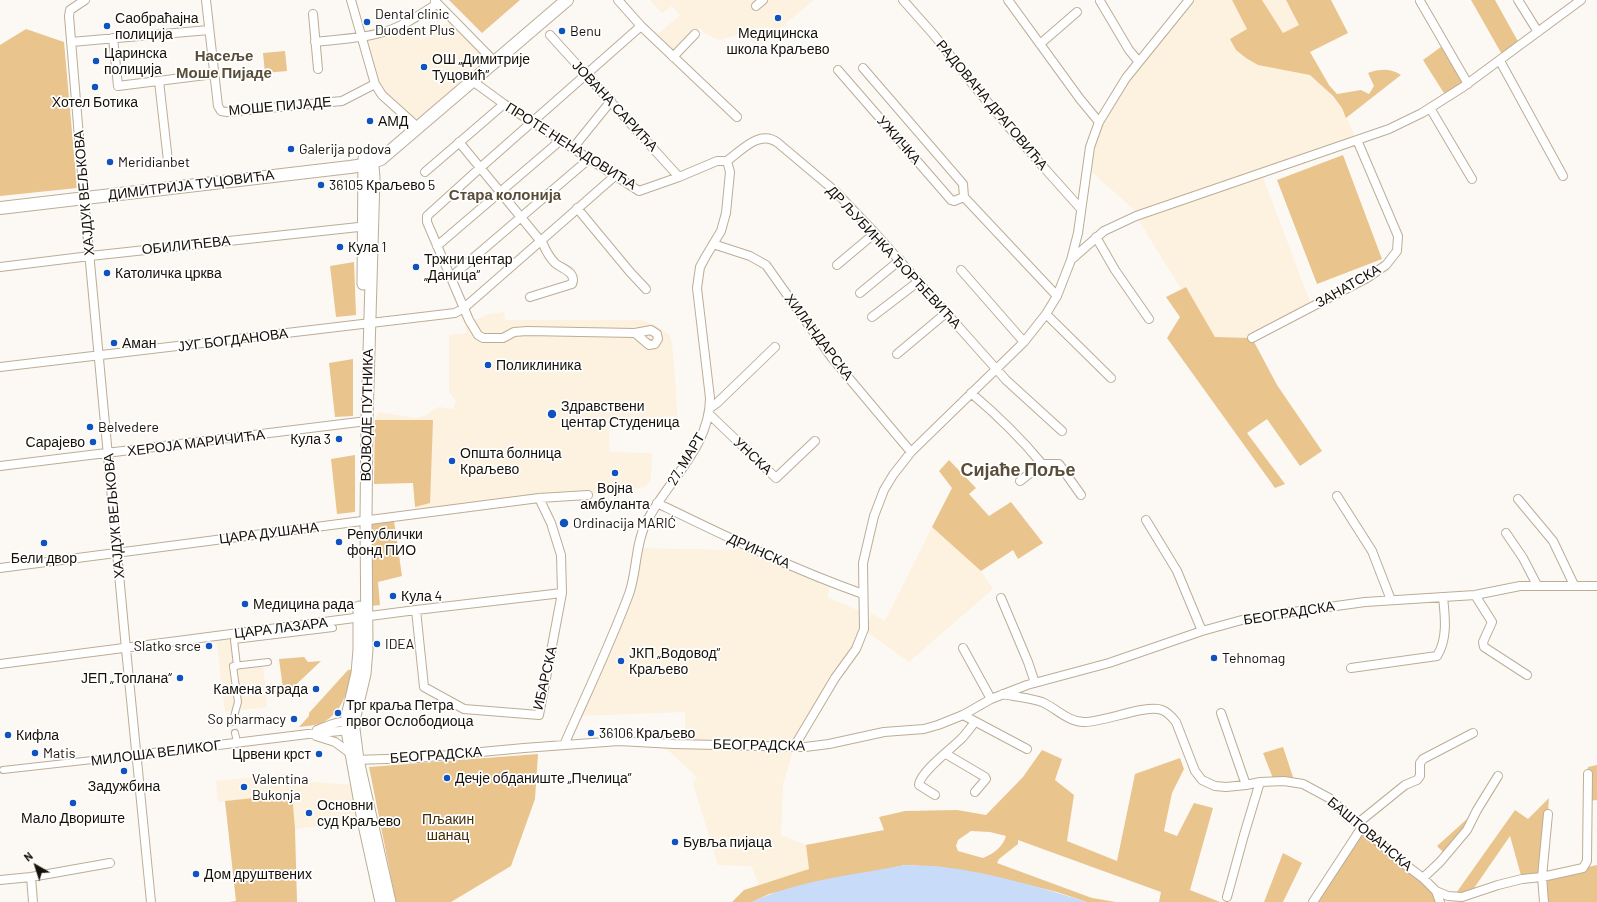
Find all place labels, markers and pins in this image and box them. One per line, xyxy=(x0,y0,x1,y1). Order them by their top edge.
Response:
place label: Dental clinic Duodent Plus xyxy=(375,6,455,38)
place label: Саобраћајна полиција xyxy=(115,10,199,42)
marker: Медицинска школа Краљево xyxy=(773,13,783,23)
marker: Dental clinic Duodent Plus xyxy=(362,17,372,27)
marker: Саобраћајна полиција xyxy=(102,21,112,31)
place label: Benu xyxy=(570,23,601,39)
place label: Медицинска школа Краљево xyxy=(726,25,830,58)
marker: Benu xyxy=(557,26,567,36)
place label: Царинска полиција xyxy=(104,45,167,78)
place label: ОШ „Димитрије Туцовић” xyxy=(432,51,530,84)
marker: Царинска полиција xyxy=(91,56,101,66)
marker: ОШ „Димитрије Туцовић” xyxy=(419,62,429,72)
marker: Хотел Ботика xyxy=(90,82,100,92)
place label: Хотел Ботика xyxy=(52,94,138,110)
place label: АМД xyxy=(378,113,408,129)
marker: АМД xyxy=(365,116,375,126)
place label: Galerija podova xyxy=(299,141,391,157)
marker: Galerija podova xyxy=(286,144,296,154)
place label: Meridianbet xyxy=(118,154,190,170)
marker: Meridianbet xyxy=(105,157,115,167)
place label: 36105 Краљево 5 xyxy=(329,177,435,193)
marker: 36105 Краљево 5 xyxy=(316,180,326,190)
place label: Кула 1 xyxy=(348,239,387,255)
marker: Кула 1 xyxy=(335,242,345,252)
place label: Тржни центар „Даница” xyxy=(424,251,512,284)
marker: Тржни центар „Даница” xyxy=(411,262,421,272)
place label: Католичка црква xyxy=(115,265,222,281)
marker: Католичка црква xyxy=(102,268,112,278)
place label: Аман xyxy=(122,335,156,351)
marker: Аман xyxy=(109,338,119,348)
place label: Поликлиника xyxy=(496,357,582,373)
marker: Поликлиника xyxy=(483,360,493,370)
place label: Здравствени центар Студеница xyxy=(561,398,680,430)
marker: Здравствени центар Студеница xyxy=(546,408,558,420)
place label: Belvedere xyxy=(98,419,159,435)
marker: Belvedere xyxy=(85,422,95,432)
place label: Кула 3 xyxy=(290,431,331,447)
place label: Сарајево xyxy=(25,434,85,450)
marker: Кула 3 xyxy=(334,434,344,444)
marker: Сарајево xyxy=(88,437,98,447)
place label: Општа болница Краљево xyxy=(460,445,562,478)
marker: Општа болница Краљево xyxy=(447,456,457,466)
marker: Војна амбуланта xyxy=(610,468,620,478)
place label: Војна амбуланта xyxy=(580,480,650,512)
place label: Ordinacija MARIĆ xyxy=(573,515,676,531)
marker: Ordinacija MARIĆ xyxy=(558,517,570,529)
place label: Републички фонд ПИО xyxy=(347,526,423,558)
marker: Републички фонд ПИО xyxy=(334,537,344,547)
marker: Бели двор xyxy=(39,538,49,548)
place label: Бели двор xyxy=(11,550,77,566)
place label: Кула 4 xyxy=(401,588,442,604)
marker: Кула 4 xyxy=(388,591,398,601)
place label: Медицина рада xyxy=(253,596,354,612)
marker: Медицина рада xyxy=(240,599,250,609)
place label: IDEA xyxy=(385,636,414,652)
place label: Slatko srce xyxy=(134,638,201,654)
marker: IDEA xyxy=(372,639,382,649)
marker: Slatko srce xyxy=(204,641,214,651)
place label: ЈКП „Водовод” Краљево xyxy=(629,645,720,678)
place label: Tehnomag xyxy=(1222,650,1285,666)
marker: Tehnomag xyxy=(1209,653,1219,663)
marker: ЈКП „Водовод” Краљево xyxy=(616,656,626,666)
place label: ЈЕП „Топлана” xyxy=(81,670,172,686)
marker: ЈЕП „Топлана” xyxy=(175,673,185,683)
place label: Камена зграда xyxy=(213,681,308,697)
marker: Камена зграда xyxy=(311,684,321,694)
place label: Трг краља Петра првог Ослободиоца xyxy=(346,697,473,730)
marker: Трг краља Петра првог Ослободиоца xyxy=(333,708,343,718)
place label: So pharmacy xyxy=(207,711,286,727)
marker: So pharmacy xyxy=(289,714,299,724)
place label: 36106 Краљево xyxy=(599,725,695,741)
place label: Кифла xyxy=(16,727,59,743)
marker: 36106 Краљево xyxy=(586,728,596,738)
marker: Кифла xyxy=(3,730,13,740)
place label: Matis xyxy=(43,745,76,761)
place label: Црвени крст xyxy=(232,746,311,762)
marker: Matis xyxy=(30,748,40,758)
marker: Црвени крст xyxy=(314,749,324,759)
marker: Задужбина xyxy=(119,766,129,776)
place label: Дечје обданиште „Пчелица” xyxy=(455,770,632,786)
place label: Valentina Bukonja xyxy=(252,771,308,804)
marker: Дечје обданиште „Пчелица” xyxy=(442,773,452,783)
place label: Задужбина xyxy=(88,778,160,794)
marker: Valentina Bukonja xyxy=(239,782,249,792)
place label: Основни суд Краљево xyxy=(317,797,401,830)
marker: Мало Двориште xyxy=(68,798,78,808)
marker: Основни суд Краљево xyxy=(304,808,314,818)
place label: Мало Двориште xyxy=(21,810,125,826)
place label: Бувља пијаца xyxy=(683,834,772,850)
marker: Бувља пијаца xyxy=(670,837,680,847)
place label: Дом друштвених xyxy=(204,866,312,882)
marker: Дом друштвених xyxy=(191,869,201,879)

